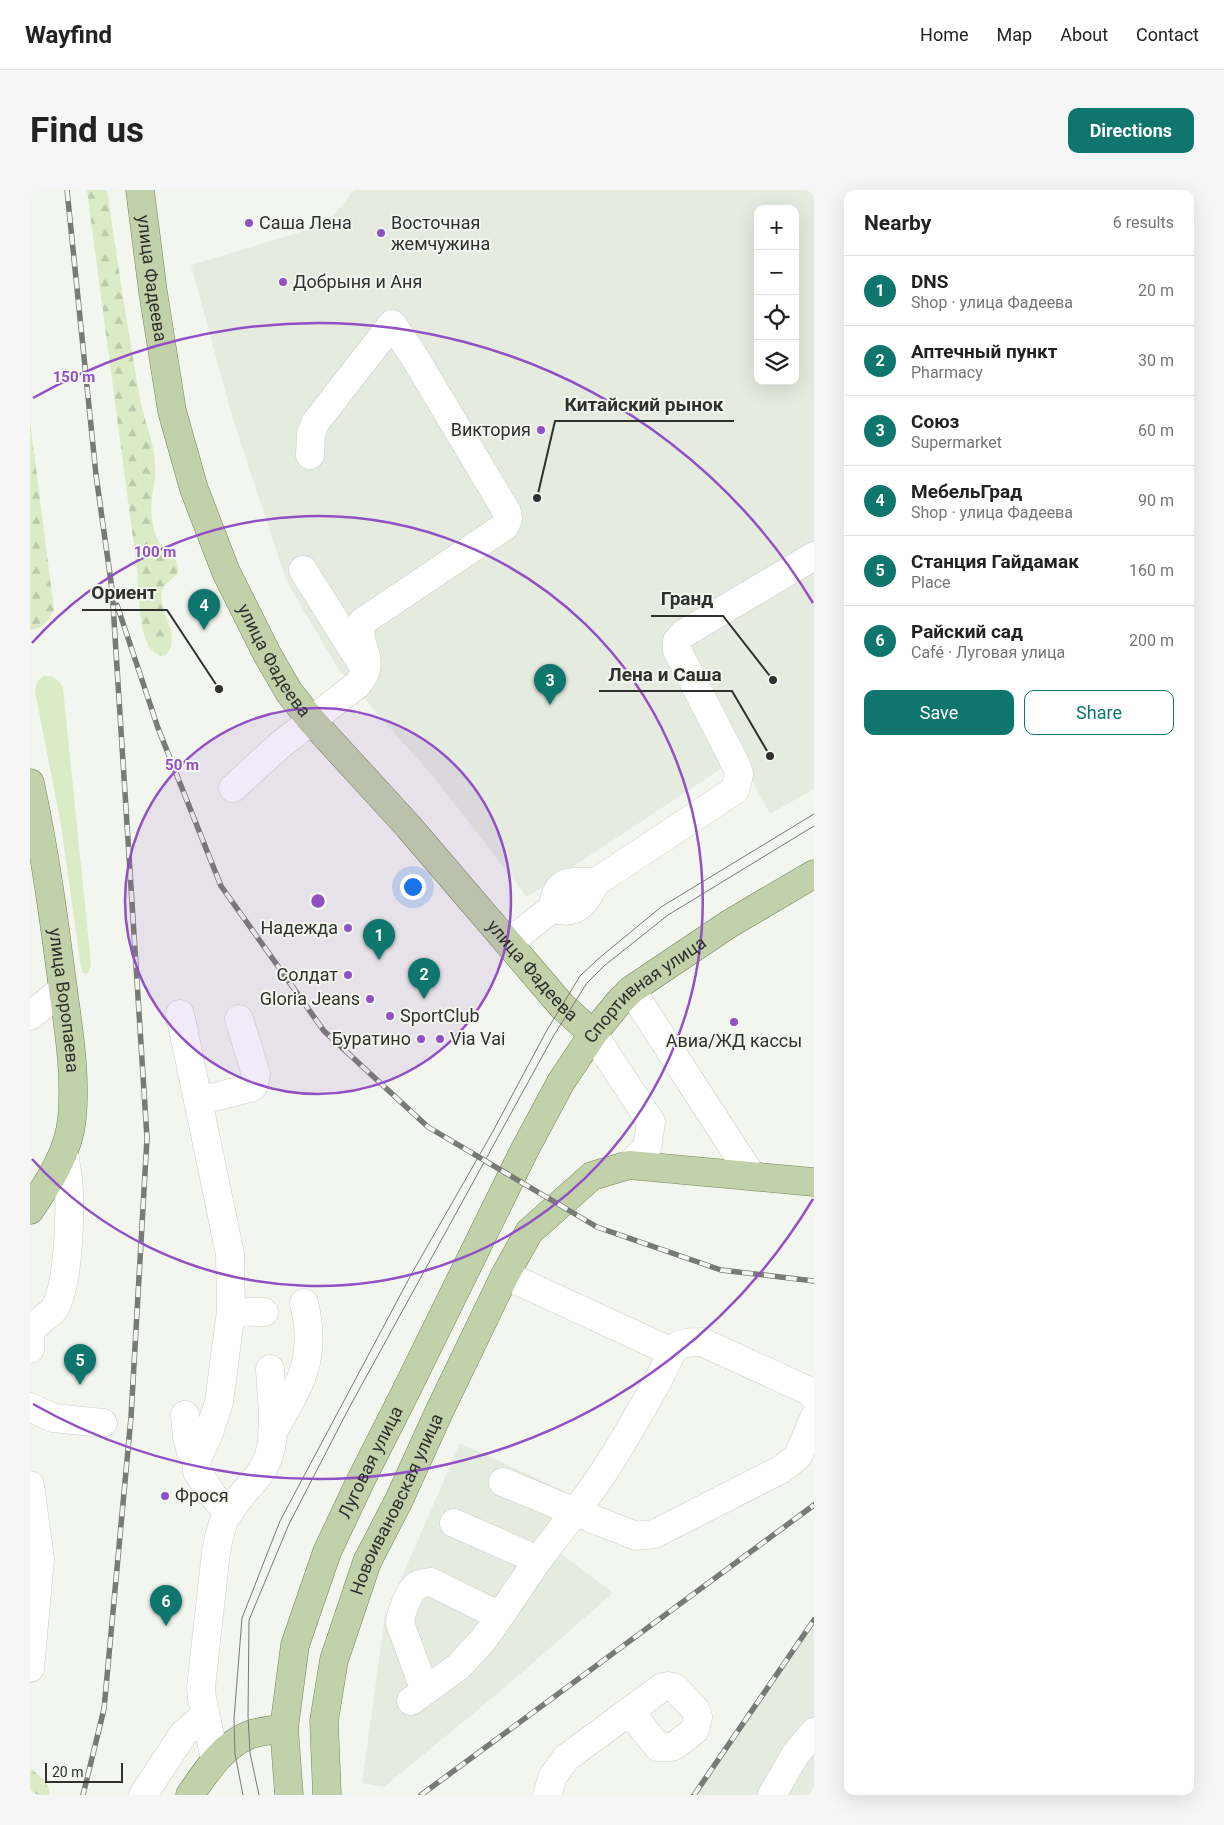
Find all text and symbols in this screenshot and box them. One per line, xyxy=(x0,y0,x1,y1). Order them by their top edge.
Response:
text: Wayfind xyxy=(25,21,112,49)
text: Home xyxy=(920,24,969,45)
text: Map xyxy=(997,24,1032,45)
text: About xyxy=(1060,24,1108,45)
text: Contact xyxy=(1136,24,1199,45)
button: Directions xyxy=(1068,108,1194,153)
text: Find us xyxy=(30,110,144,151)
map controls xyxy=(754,205,799,385)
button: + xyxy=(754,205,799,250)
text: Nearby xyxy=(864,211,931,235)
place label: Саша Лена xyxy=(259,212,352,233)
place label: Восточная жемчужина xyxy=(391,212,490,254)
text: 6 results xyxy=(1113,213,1174,232)
street label: улица Фадеева xyxy=(133,214,172,343)
marker: Саша Лена xyxy=(243,217,255,229)
marker: Восточная жемчужина xyxy=(375,227,387,239)
button: − xyxy=(754,250,799,295)
text: DNS xyxy=(911,270,948,293)
place label: Добрыня и Аня xyxy=(293,271,422,292)
marker: Добрыня и Аня xyxy=(277,276,289,288)
text: 1 xyxy=(875,281,885,300)
text: 20 m xyxy=(1138,281,1174,300)
text: Shop · улица Фадеева xyxy=(911,293,1073,312)
button: locate xyxy=(754,295,799,340)
button: layers xyxy=(754,340,799,385)
text: Аптечный пункт xyxy=(911,340,1058,363)
text: 2 xyxy=(875,351,885,370)
text: 30 m xyxy=(1138,351,1174,370)
text: Pharmacy xyxy=(911,363,983,382)
text: 150 m xyxy=(53,368,95,386)
callout: Китайский рынок xyxy=(555,387,734,421)
text: Китайский рынок xyxy=(565,393,724,416)
text: Союз xyxy=(911,410,959,433)
place label: Виктория xyxy=(451,419,531,440)
text: 3 xyxy=(875,421,885,440)
text: 60 m xyxy=(1138,421,1174,440)
marker: Виктория xyxy=(535,424,547,436)
text: Supermarket xyxy=(911,433,1002,452)
text: МебельГрад xyxy=(911,480,1022,503)
text: 4 xyxy=(875,491,885,510)
text: 90 m xyxy=(1138,491,1174,510)
text: Shop · улица Фадеева xyxy=(911,503,1073,522)
text: 100 m xyxy=(134,543,176,561)
text: Станция Гайдамак xyxy=(911,550,1079,573)
text: 5 xyxy=(875,561,885,580)
text: 160 m xyxy=(1129,561,1174,580)
text: Place xyxy=(911,573,951,592)
callout: Ориент xyxy=(82,576,167,610)
text: Ориент xyxy=(91,581,157,604)
callout: Гранд xyxy=(651,582,723,616)
text: Гранд xyxy=(661,587,713,610)
pin: 4 xyxy=(188,589,220,630)
street label: улица Фадеева xyxy=(234,600,316,721)
text: Райский сад xyxy=(911,620,1023,643)
text: 6 xyxy=(875,631,885,650)
text: 200 m xyxy=(1129,631,1174,650)
text: Café · Луговая улица xyxy=(911,643,1065,662)
callout: Лена и Саша xyxy=(599,657,732,691)
text: Лена и Саша xyxy=(608,663,722,686)
pin: 3 xyxy=(534,664,566,705)
button: Save xyxy=(864,690,1014,735)
button: Share xyxy=(1024,690,1174,735)
text: 50 m xyxy=(165,756,199,774)
your location xyxy=(400,874,426,900)
centre of rings xyxy=(309,892,327,910)
street label: улица Фадеева xyxy=(483,915,583,1025)
place label: Надежда xyxy=(261,917,338,938)
pin: 1 xyxy=(363,919,395,960)
marker: Надежда xyxy=(342,922,354,934)
street label: улица Воропаева xyxy=(45,927,84,1073)
street label: Спортивная улица xyxy=(579,932,710,1047)
pin: 2 xyxy=(408,958,440,999)
place label: Солдат xyxy=(277,964,338,985)
marker: Солдат xyxy=(342,969,354,981)
place label: Gloria Jeans xyxy=(260,988,360,1009)
marker: Gloria Jeans xyxy=(364,993,376,1005)
place label: SportClub xyxy=(400,1005,480,1026)
marker: SportClub xyxy=(384,1010,396,1022)
marker: Авиа/ЖД кассы xyxy=(728,1016,740,1028)
place label: Буратино xyxy=(332,1028,411,1049)
place label: Via Vai xyxy=(450,1028,505,1049)
place label: Авиа/ЖД кассы xyxy=(666,1030,802,1051)
marker: Буратино xyxy=(415,1033,427,1045)
marker: Via Vai xyxy=(434,1033,446,1045)
pin: 5 xyxy=(64,1344,96,1385)
street label: Луговая улица xyxy=(333,1402,407,1522)
street label: Новоивановская улица xyxy=(346,1410,447,1598)
place label: Фрося xyxy=(175,1485,229,1506)
marker: Фрося xyxy=(159,1490,171,1502)
pin: 6 xyxy=(150,1585,182,1626)
scale bar xyxy=(45,1760,122,1783)
text: 20 m xyxy=(52,1764,84,1780)

